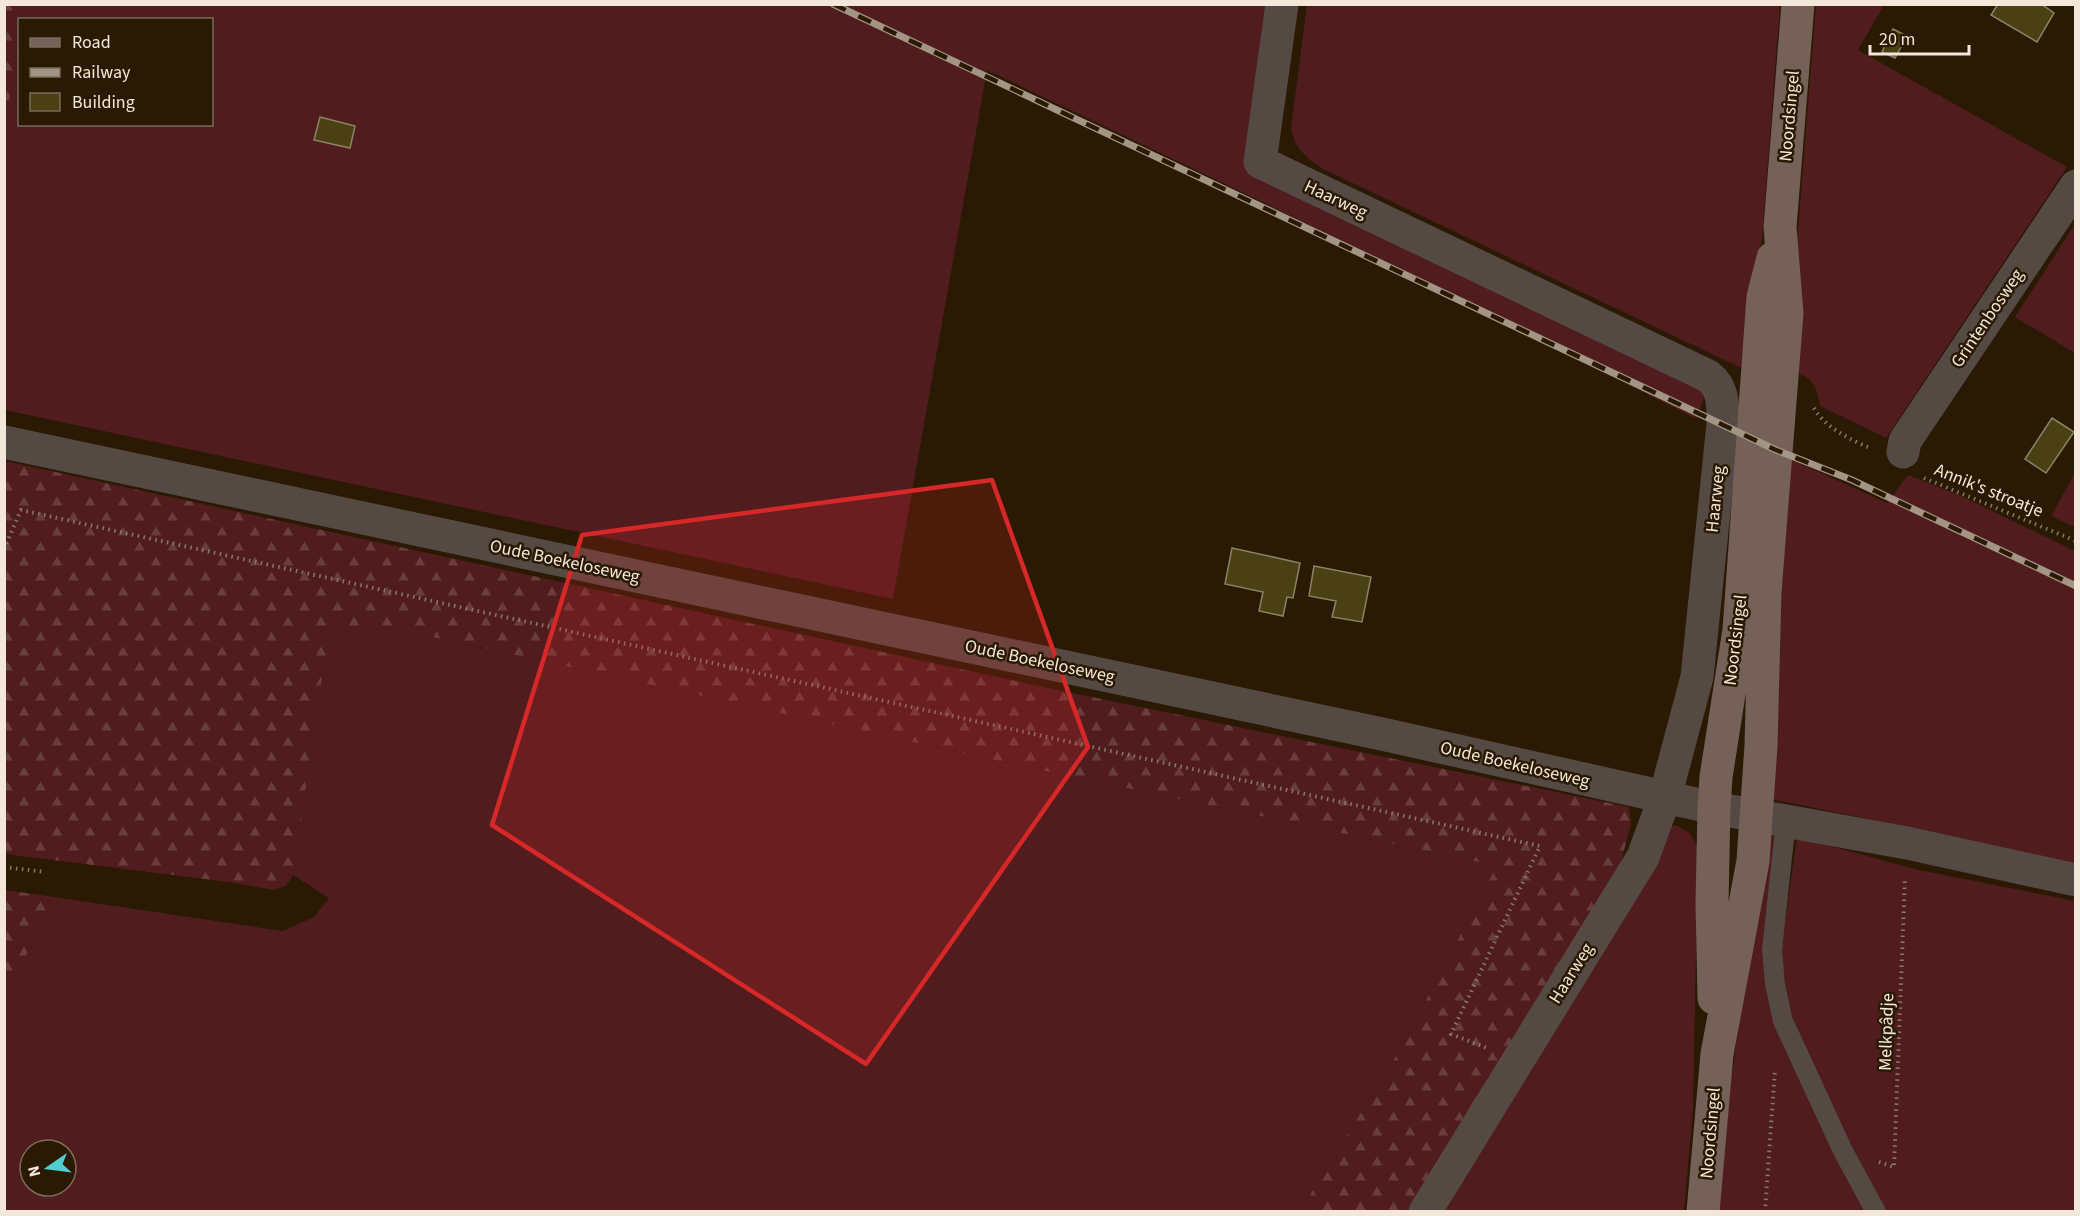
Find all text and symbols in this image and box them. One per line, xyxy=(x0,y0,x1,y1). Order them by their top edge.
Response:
legend xyxy=(18,18,213,126)
scale bar xyxy=(1870,18,1969,56)
text: 20 m xyxy=(1879,27,1915,52)
text: Road xyxy=(72,30,111,55)
text: Railway xyxy=(72,60,131,85)
street label: Noordsingel xyxy=(1773,69,1806,163)
text: Building xyxy=(72,90,135,115)
street label: Haarweg xyxy=(1300,174,1372,225)
street label: Grintenbosweg xyxy=(1945,264,2030,373)
street label: Annik's stroatje xyxy=(1931,457,2047,524)
street label: Haarweg xyxy=(1700,464,1731,534)
street label: Oude Boekeloseweg xyxy=(488,533,642,590)
street label: Noordsingel xyxy=(1718,593,1753,687)
street label: Oude Boekeloseweg xyxy=(963,633,1117,690)
street label: Oude Boekeloseweg xyxy=(1438,735,1592,794)
street label: Haarweg xyxy=(1543,938,1600,1008)
street label: Melkpâdje xyxy=(1873,993,1900,1071)
street label: Noordsingel xyxy=(1694,1086,1727,1180)
north arrow xyxy=(18,1138,78,1198)
text: N xyxy=(22,1164,46,1179)

